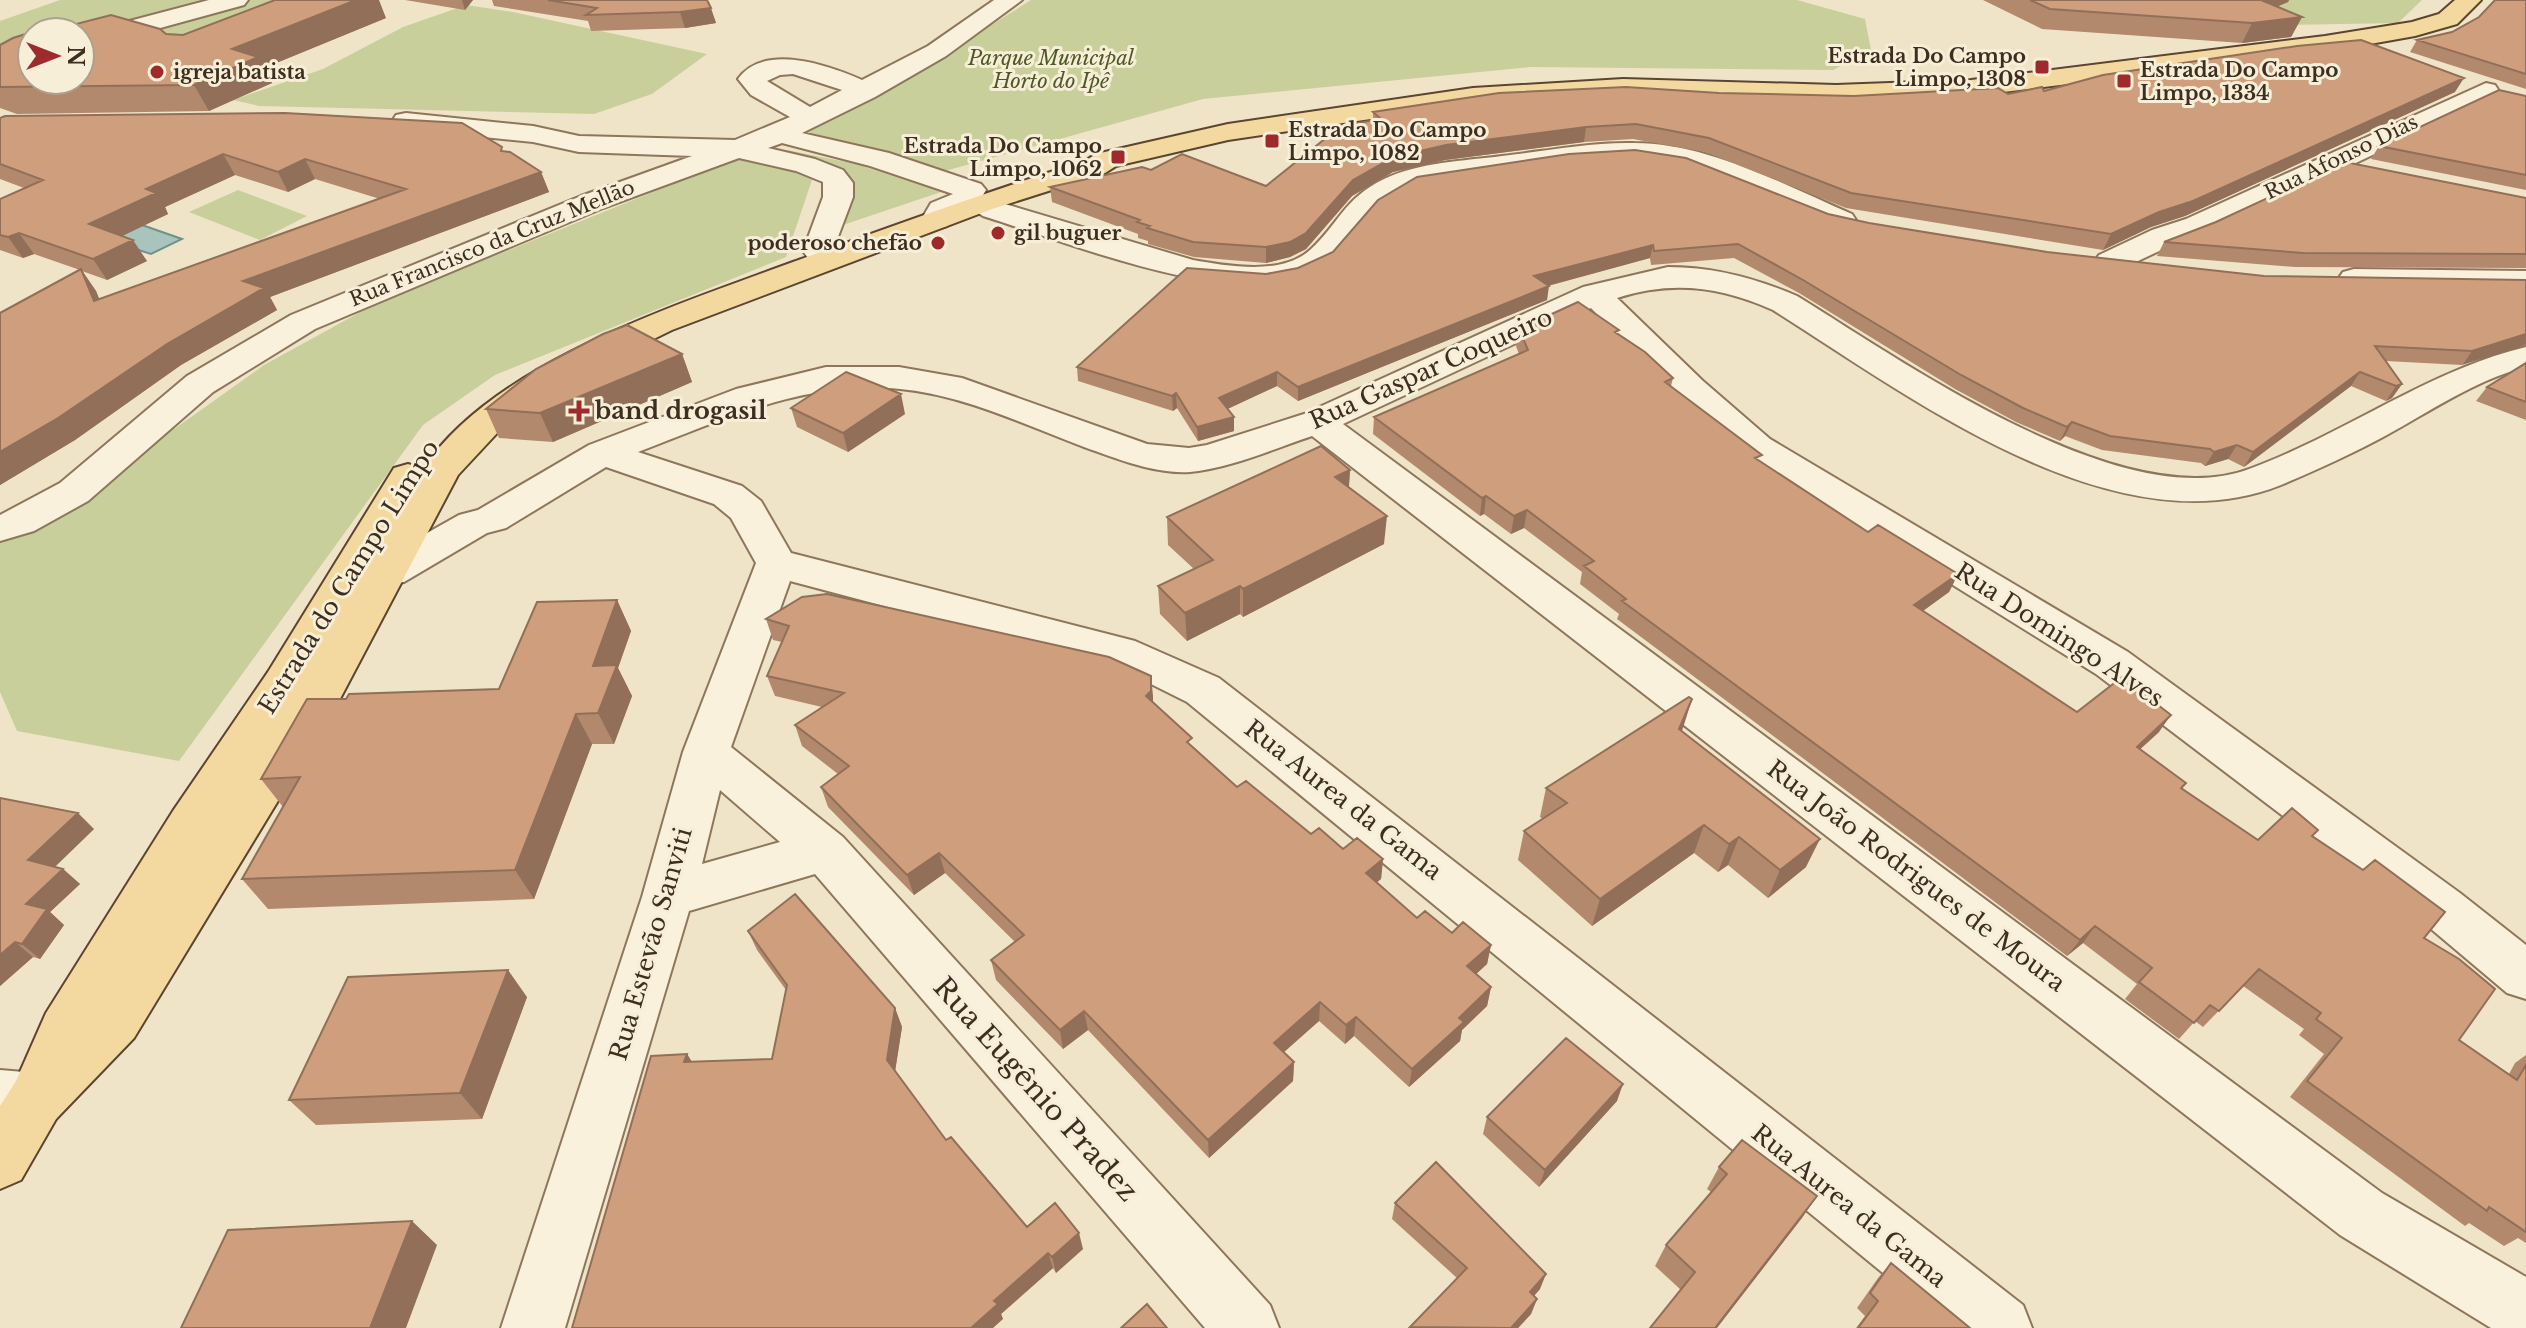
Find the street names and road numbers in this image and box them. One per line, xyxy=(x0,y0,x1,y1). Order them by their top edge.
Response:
street label: Rua Afonso Dias xyxy=(2260,109,2422,205)
street label: Rua Francisco da Cruz Mellão xyxy=(346,175,638,311)
street label: Rua Gaspar Coqueiro xyxy=(1305,302,1557,435)
street label: Estrada do Campo Limpo xyxy=(252,434,445,719)
street label: Rua Domingo Alves xyxy=(1949,556,2169,713)
street label: Rua Aurea da Gama xyxy=(1239,714,1448,886)
street label: Rua João Rodrigues de Moura xyxy=(1761,754,2072,998)
street label: Rua Estevão Sanviti xyxy=(603,824,698,1064)
street label: Rua Eugênio Pradez xyxy=(926,970,1146,1209)
street label: Rua Aurea da Gama xyxy=(1746,1118,1953,1294)

